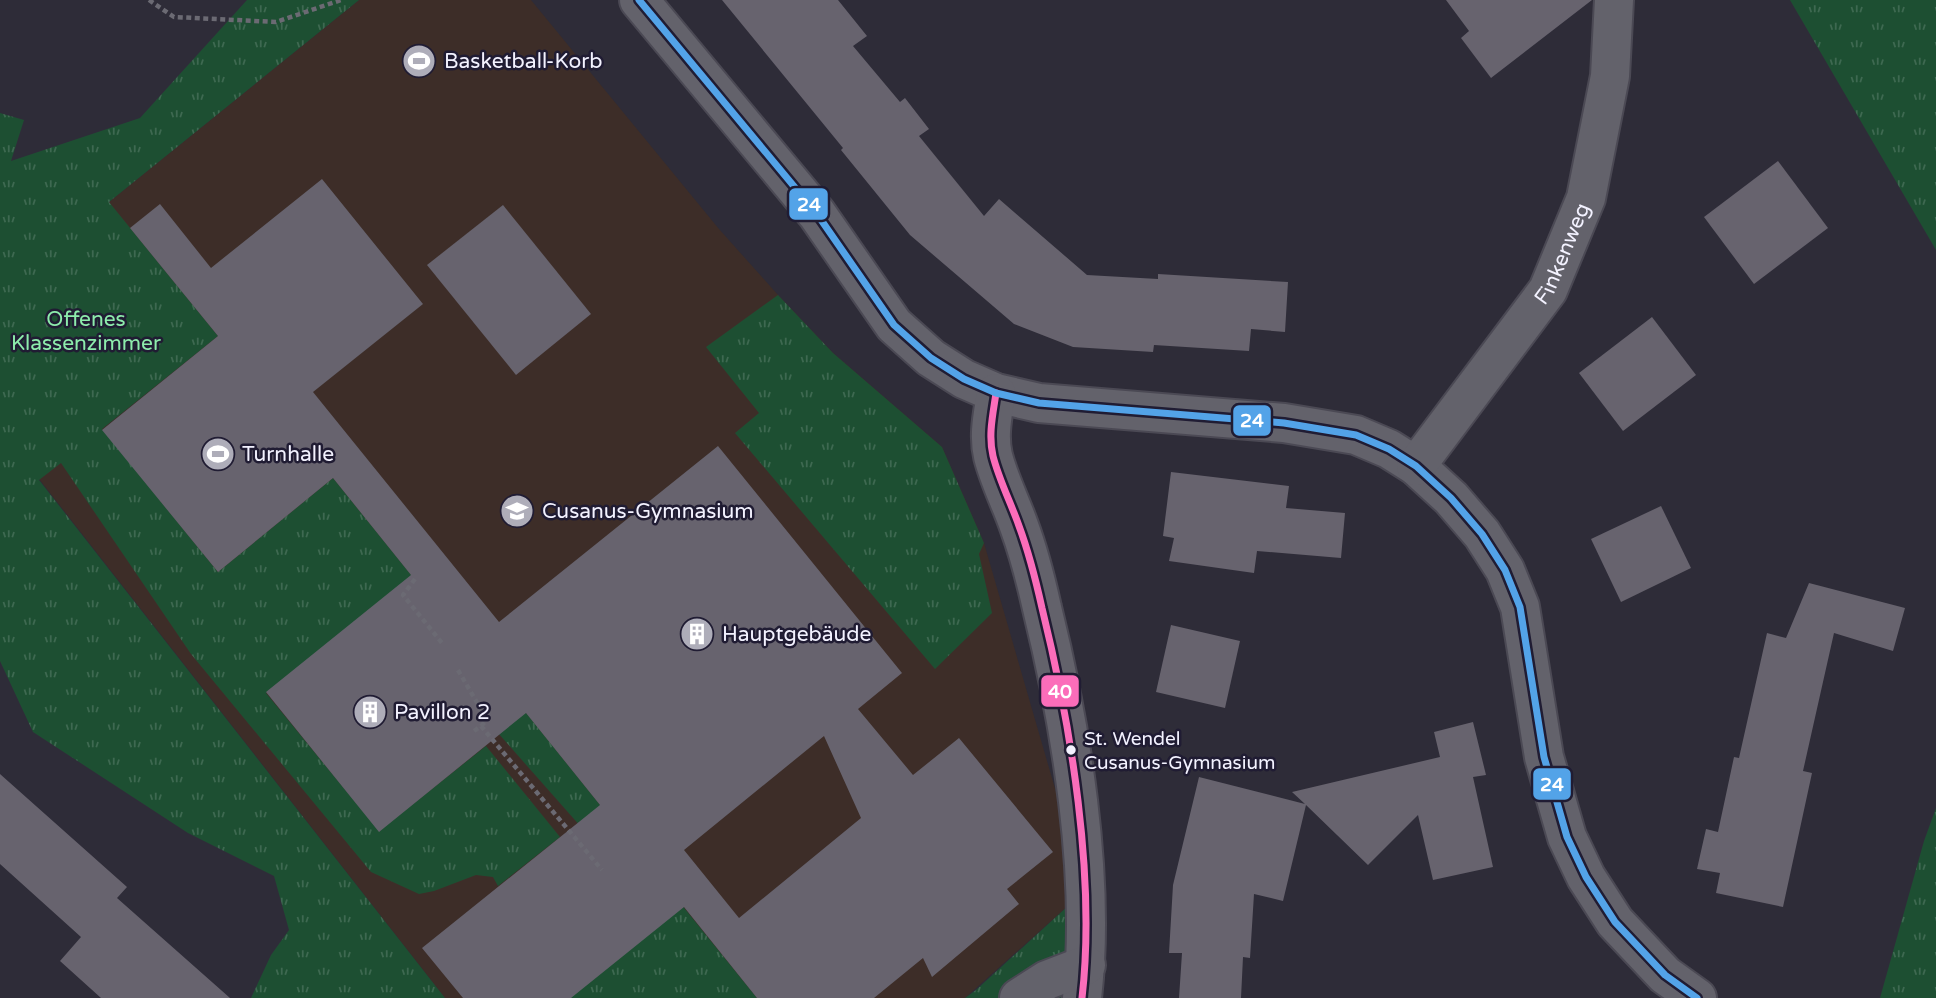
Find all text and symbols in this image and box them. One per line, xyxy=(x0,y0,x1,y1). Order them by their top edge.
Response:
sports icon: Basketball-Korb xyxy=(400,42,438,80)
place label: Basketball-Korb xyxy=(444,49,603,74)
line badge: 24 xyxy=(788,187,829,221)
text: 24 xyxy=(797,194,821,216)
street label: Finkenweg xyxy=(1529,199,1595,310)
park label: Offenes Klassenzimmer xyxy=(11,307,161,356)
line badge: 24 xyxy=(1232,404,1272,437)
text: 24 xyxy=(1240,410,1264,432)
sports icon: Turnhalle xyxy=(199,435,237,473)
place label: Turnhalle xyxy=(242,442,334,467)
school or university icon: Cusanus-Gymnasium xyxy=(498,492,536,530)
place label: Cusanus-Gymnasium xyxy=(542,499,754,524)
building icon: Hauptgebäude xyxy=(678,615,716,653)
place label: Hauptgebäude xyxy=(722,622,872,647)
line badge: 40 xyxy=(1040,674,1080,708)
text: 40 xyxy=(1048,681,1072,703)
building icon: Pavillon 2 xyxy=(351,693,389,731)
place label: Pavillon 2 xyxy=(394,700,490,725)
place label: St. Wendel Cusanus-Gymnasium xyxy=(1084,728,1275,774)
marker: St. Wendel Cusanus-Gymnasium xyxy=(1064,743,1078,757)
line badge: 24 xyxy=(1532,767,1572,801)
text: 24 xyxy=(1540,774,1564,796)

